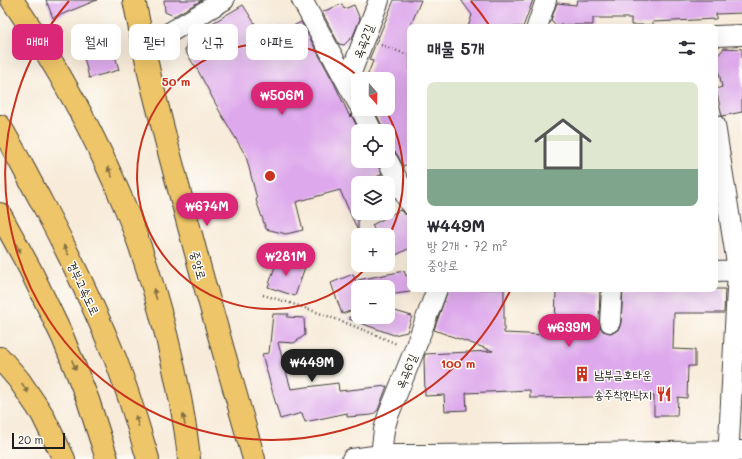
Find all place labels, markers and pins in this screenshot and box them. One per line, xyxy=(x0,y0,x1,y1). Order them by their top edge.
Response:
pin: ₩506M xyxy=(254,82,310,116)
centre of rings xyxy=(263,169,277,183)
pin: ₩674M xyxy=(179,193,235,227)
pin: ₩281M xyxy=(258,243,314,277)
pin: ₩639M xyxy=(541,314,597,348)
pin: ₩449M xyxy=(284,349,340,383)
building icon: 남부금호타운 xyxy=(573,365,591,383)
place label: 남부금호타운 xyxy=(594,366,652,382)
restaurant icon: 송주착한낙지 xyxy=(655,385,673,403)
place label: 송주착한낙지 xyxy=(594,386,652,402)

